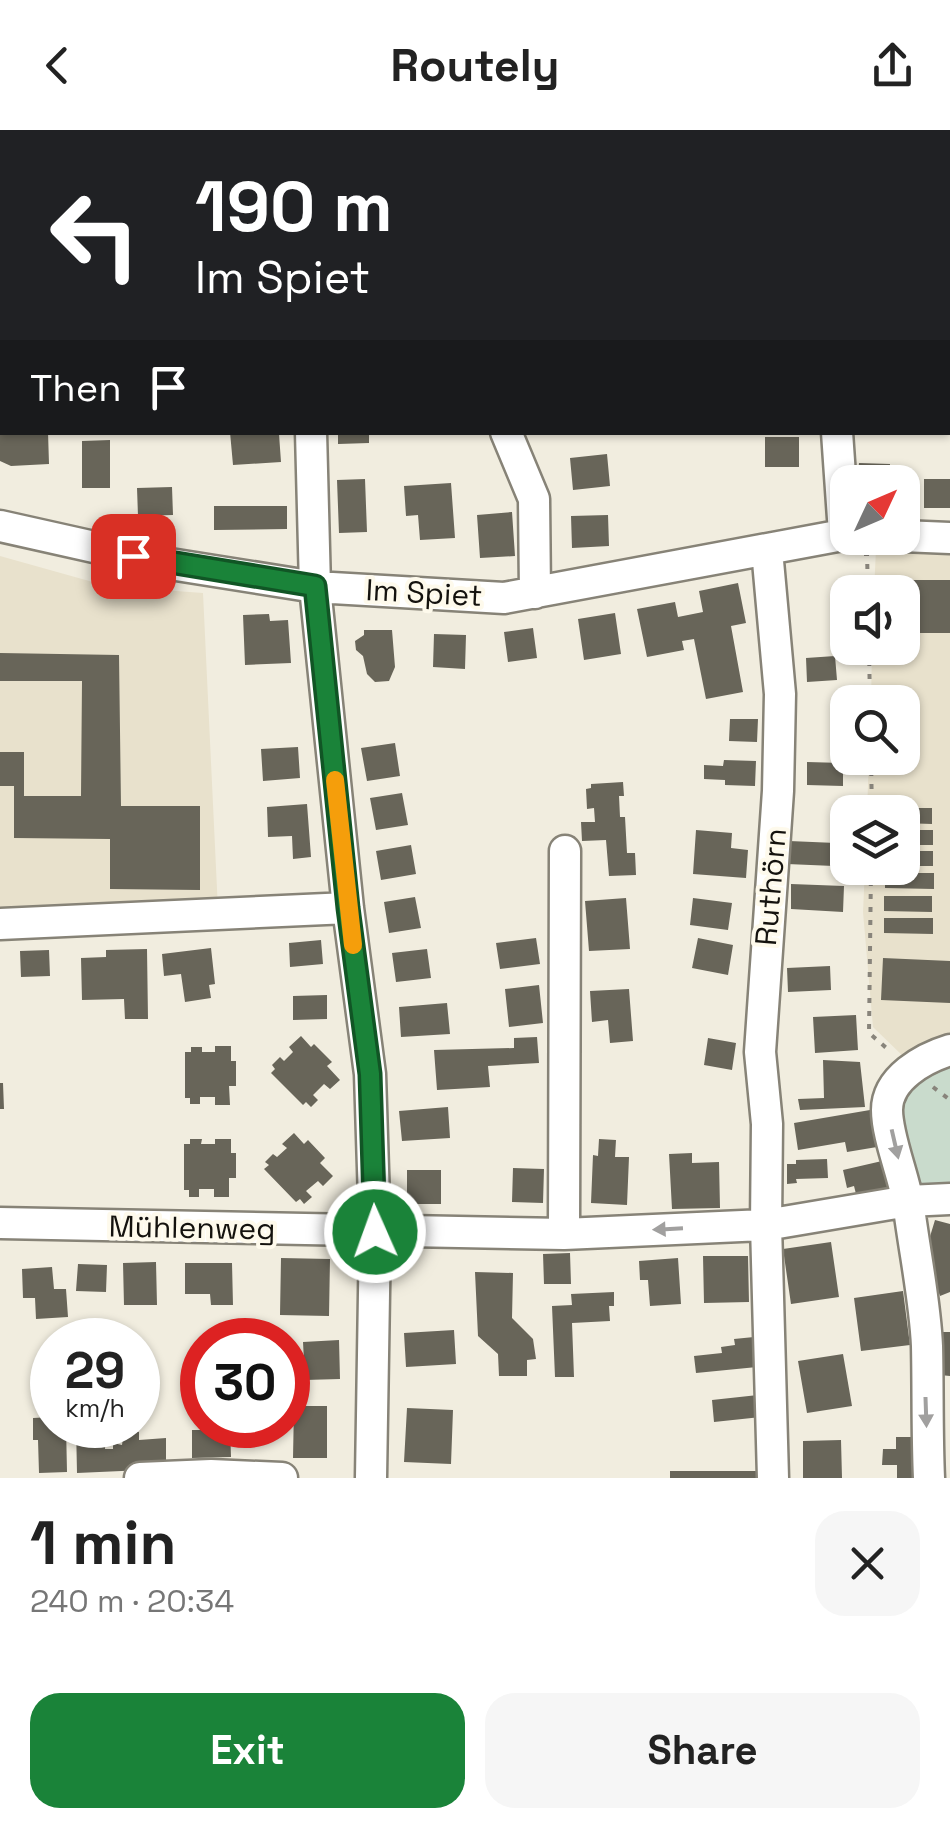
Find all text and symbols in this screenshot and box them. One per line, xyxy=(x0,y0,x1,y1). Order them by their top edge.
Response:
text: Routely xyxy=(390,37,560,94)
icon: back xyxy=(30,38,85,93)
icon: share xyxy=(865,38,920,93)
text: 190 m xyxy=(195,162,393,251)
icon: left xyxy=(30,170,160,300)
text: Im Spiet xyxy=(195,249,370,306)
icon: arrive xyxy=(141,360,196,415)
text: Then xyxy=(30,364,121,412)
north arrow xyxy=(830,465,920,555)
map controls xyxy=(830,465,920,885)
pin xyxy=(91,514,176,599)
icon: arrive xyxy=(106,529,161,584)
street label: Im Spiet xyxy=(365,570,483,615)
button: sound xyxy=(830,575,920,665)
button: search xyxy=(830,685,920,775)
button: layers xyxy=(830,795,920,885)
street label: Ruthörn xyxy=(746,827,795,947)
one-way arrow xyxy=(888,1129,903,1160)
position arrow xyxy=(323,1180,427,1284)
street label: Mühlenweg xyxy=(108,1207,276,1248)
one-way arrow xyxy=(652,1222,684,1238)
speed limit sign: 30 xyxy=(180,1318,310,1448)
text: 29 xyxy=(65,1339,125,1403)
text: km/h xyxy=(65,1392,125,1424)
one-way arrow xyxy=(918,1396,934,1428)
text: 1 min xyxy=(30,1505,177,1582)
button: close xyxy=(815,1511,920,1616)
text: 240 m · 20:34 xyxy=(30,1581,234,1621)
button: Exit xyxy=(30,1693,465,1808)
button: Share xyxy=(485,1693,920,1808)

